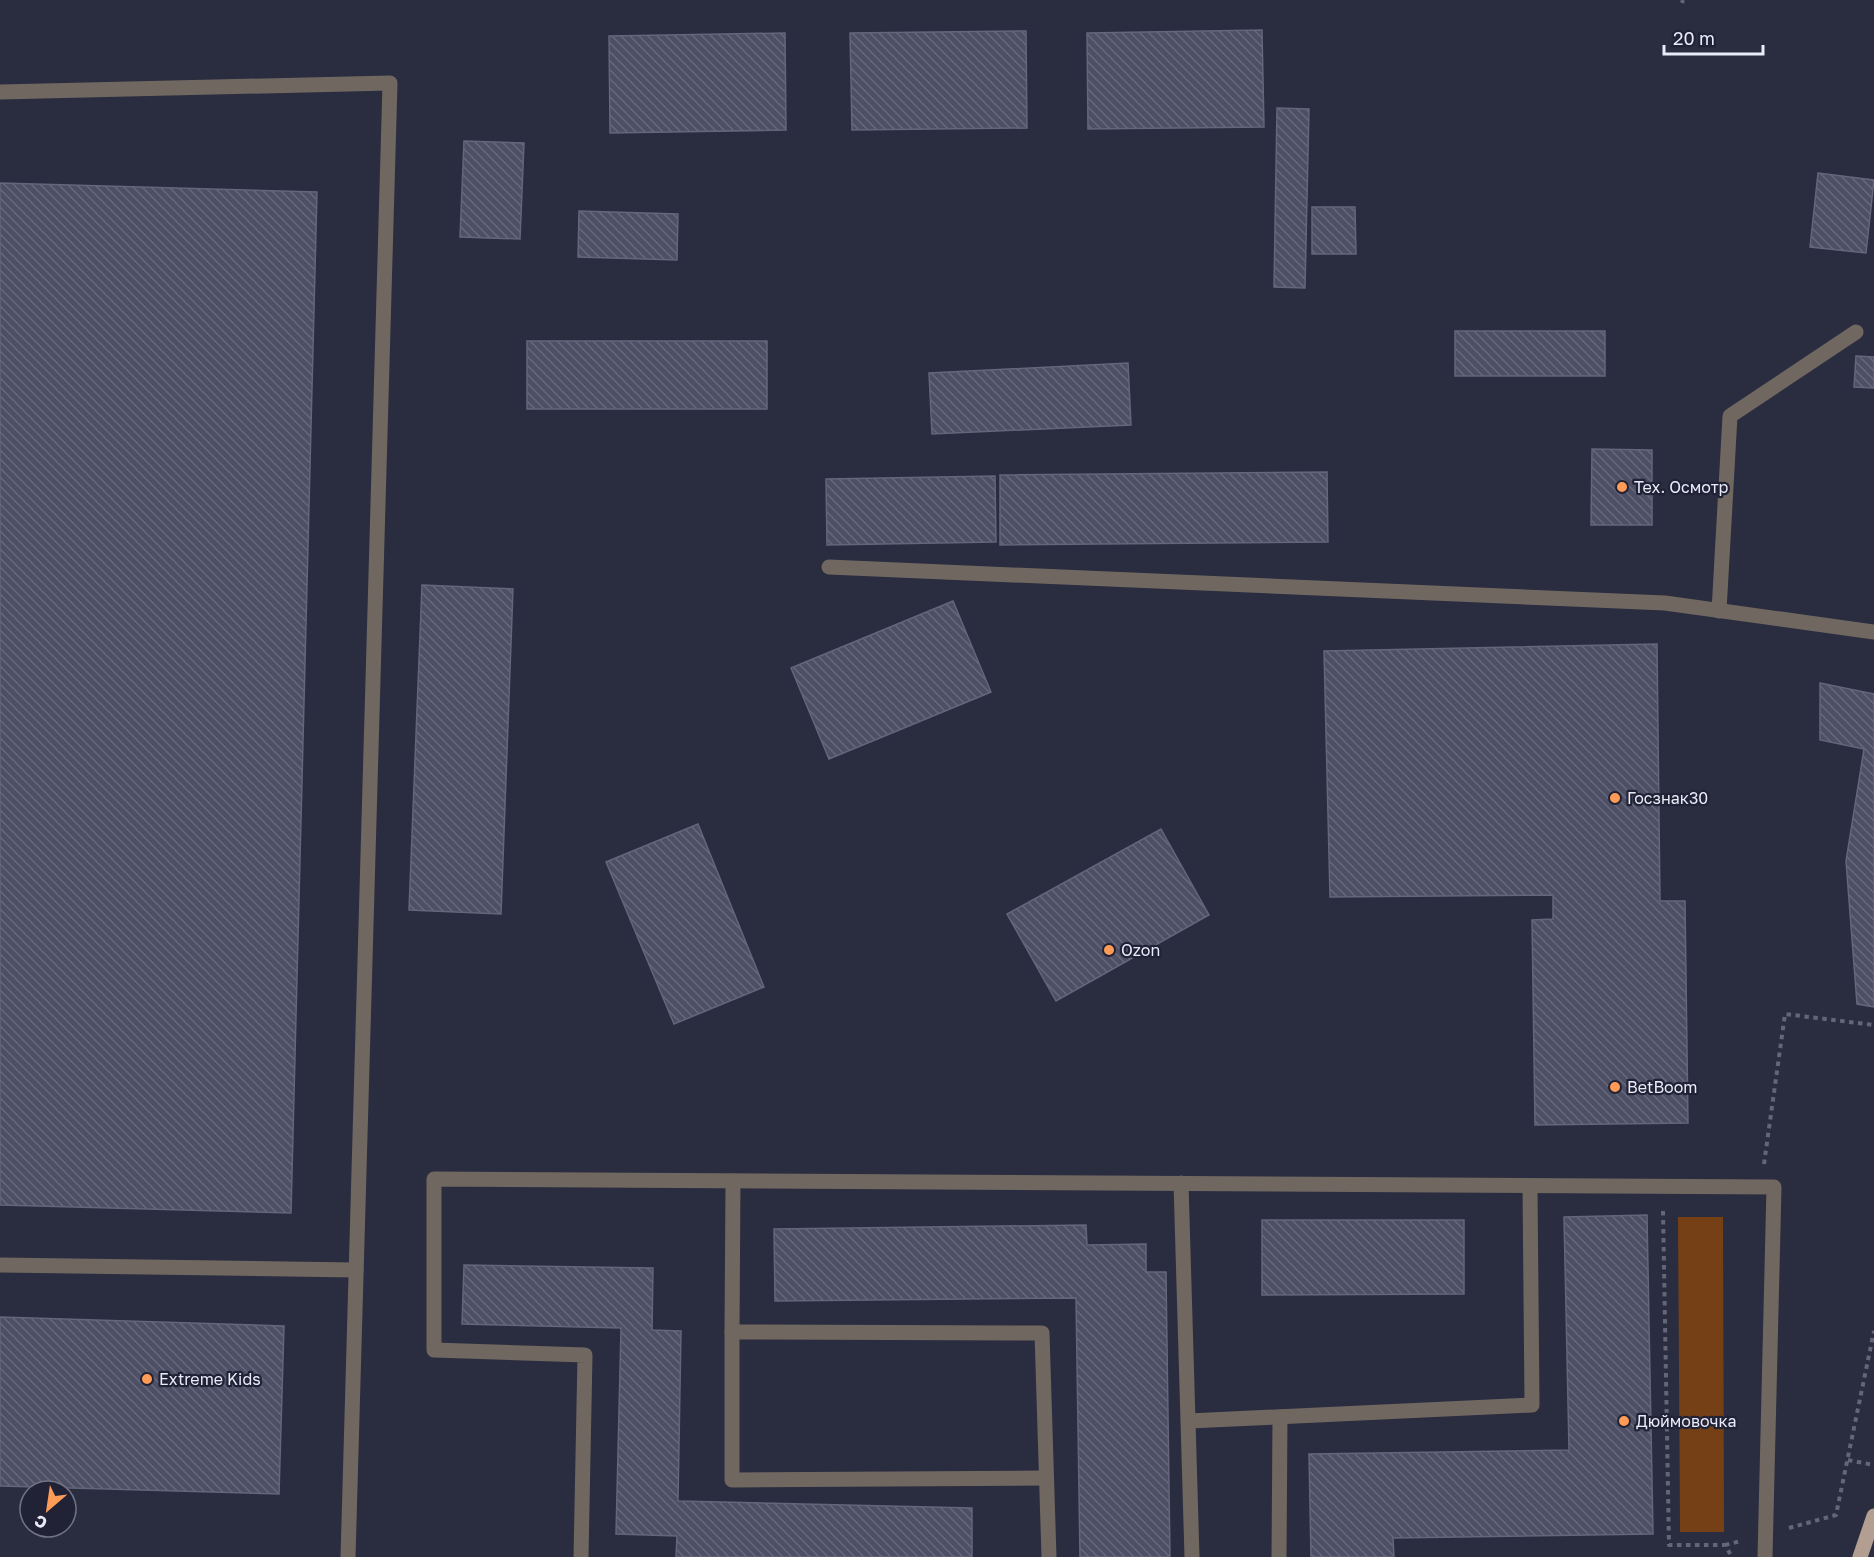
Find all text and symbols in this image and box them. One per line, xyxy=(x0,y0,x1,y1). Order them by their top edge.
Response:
scale bar xyxy=(1664,18,1763,56)
text: 20 m xyxy=(1673,27,1715,49)
place label: Тех. Осмотр xyxy=(1634,477,1729,497)
marker: Тех. Осмотр xyxy=(1615,480,1629,494)
place label: Госзнак30 xyxy=(1627,788,1708,808)
marker: Госзнак30 xyxy=(1608,791,1622,805)
place label: Ozon xyxy=(1121,940,1160,960)
marker: Ozon xyxy=(1102,943,1116,957)
place label: BetBoom xyxy=(1627,1077,1697,1097)
marker: BetBoom xyxy=(1608,1080,1622,1094)
place label: Extreme Kids xyxy=(159,1369,261,1389)
marker: Extreme Kids xyxy=(140,1372,154,1386)
place label: Дюймовочка xyxy=(1636,1411,1737,1431)
marker: Дюймовочка xyxy=(1617,1414,1631,1428)
north arrow xyxy=(18,1479,78,1539)
text: С xyxy=(31,1511,51,1534)

